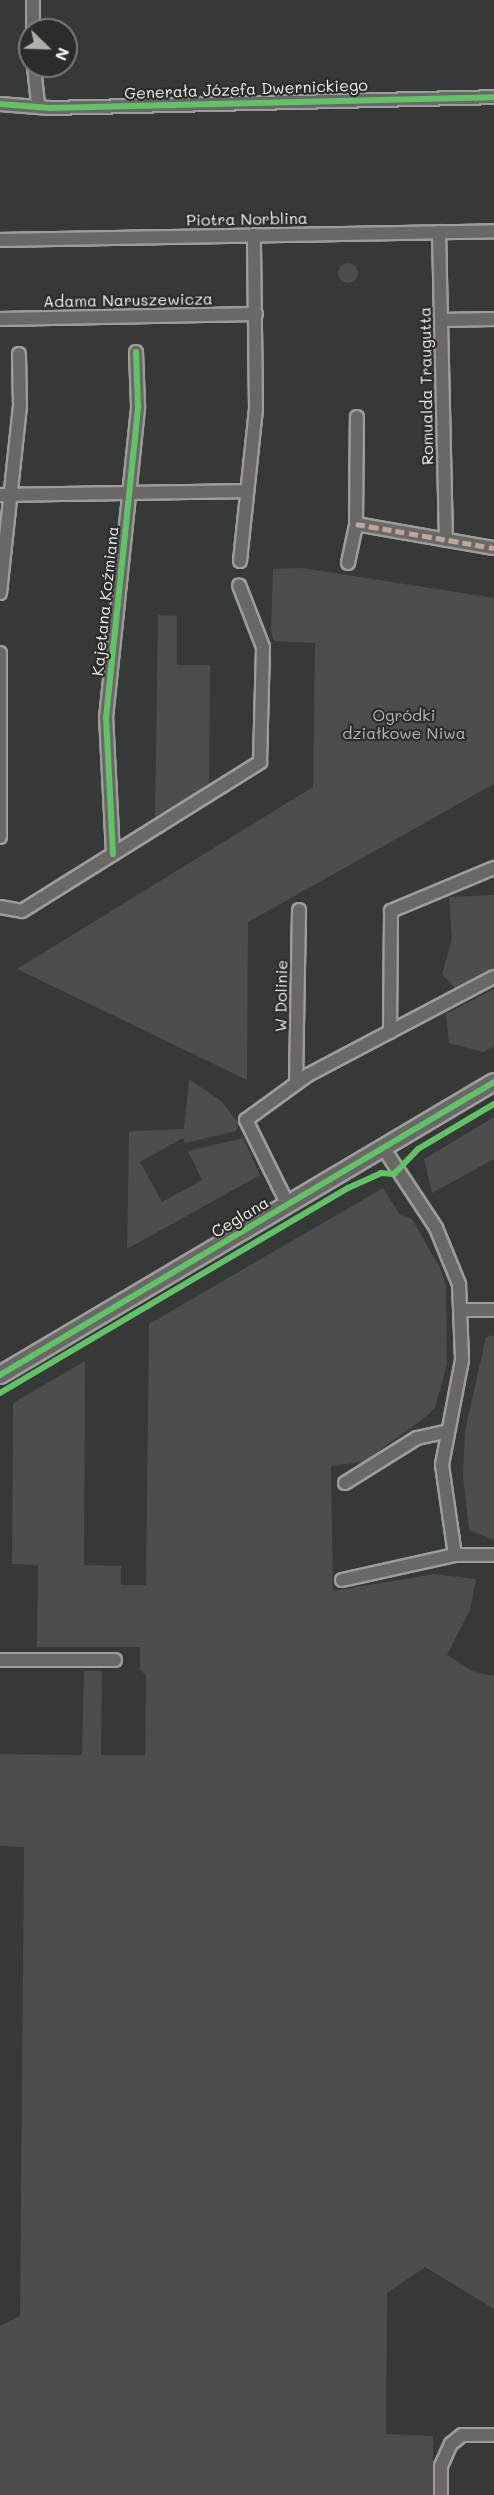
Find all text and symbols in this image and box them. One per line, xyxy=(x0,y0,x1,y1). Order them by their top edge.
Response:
north arrow xyxy=(18,18,78,78)
text: N xyxy=(51,45,75,64)
street label: Generała Józefa Dwernickiego xyxy=(124,75,368,103)
street label: Piotra Norblina xyxy=(186,208,308,230)
street label: Adama Naruszewicza xyxy=(43,289,213,311)
street label: Romualda Traugutta xyxy=(415,307,437,465)
street label: Kajetana Koźmiana xyxy=(88,525,122,677)
park label: Ogródki działkowe Niwa xyxy=(342,705,466,743)
street label: W Dolinie xyxy=(271,960,291,1032)
street label: Ceglana xyxy=(208,1192,272,1242)

